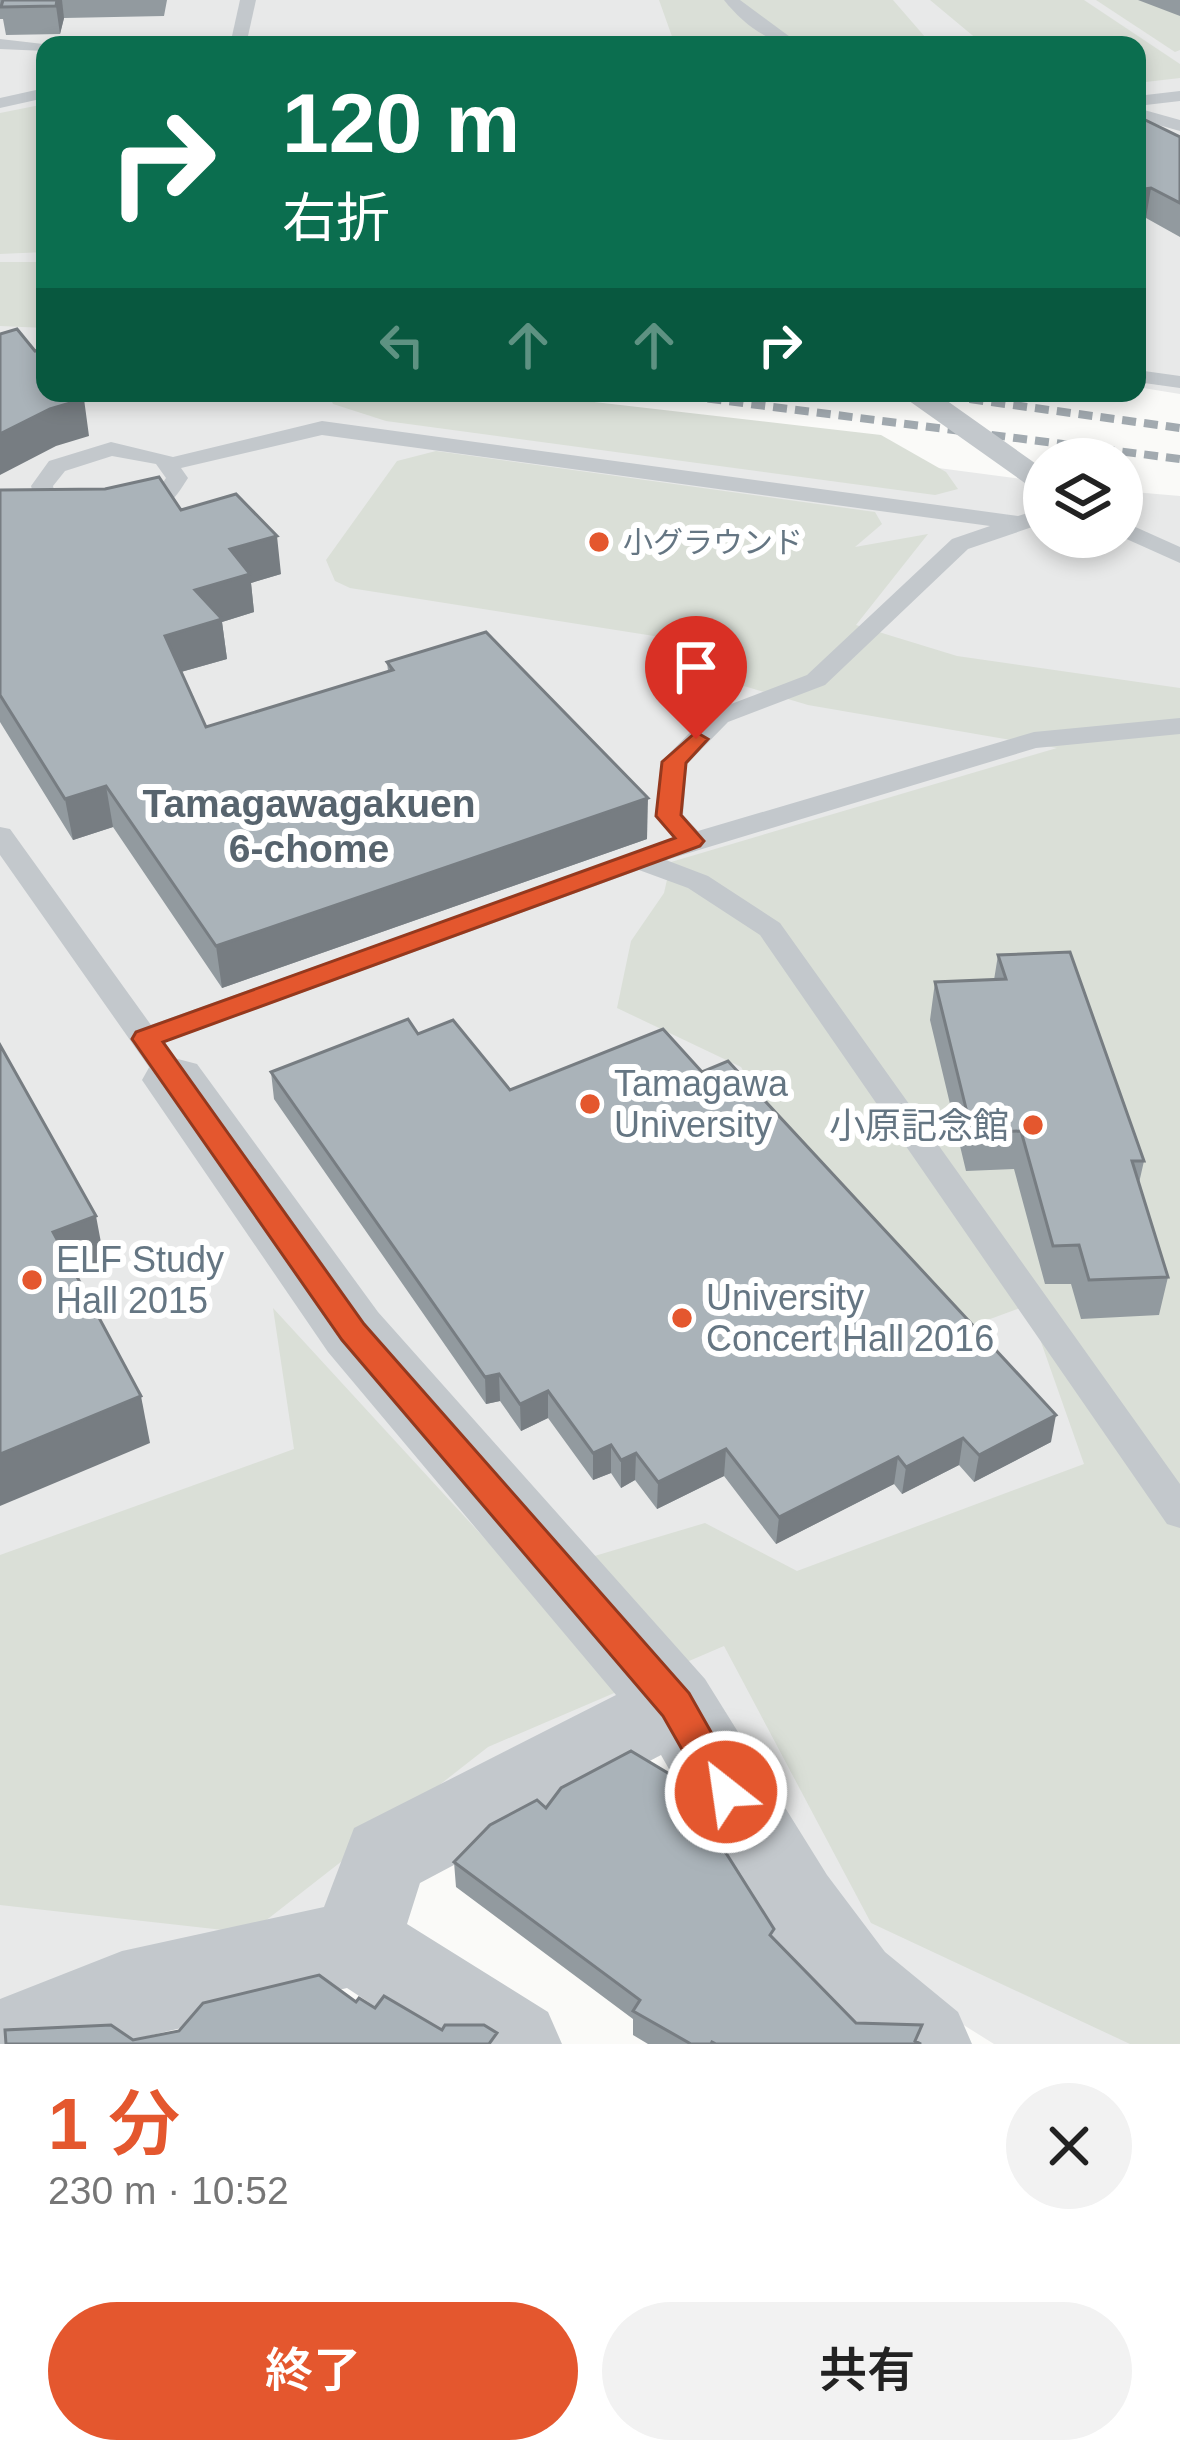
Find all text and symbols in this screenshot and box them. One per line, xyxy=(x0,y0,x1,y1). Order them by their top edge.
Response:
text: 120 m xyxy=(282,76,520,170)
icon: right xyxy=(84,84,240,240)
text: 右折 xyxy=(282,188,390,248)
icon: left xyxy=(369,312,435,378)
icon: ahead xyxy=(495,312,561,378)
icon: ahead xyxy=(621,312,687,378)
icon: right xyxy=(747,312,813,378)
map controls xyxy=(1023,438,1143,558)
button: layers xyxy=(1023,438,1143,558)
place label: 小グラウンド xyxy=(623,526,803,559)
marker: 小グラウンド xyxy=(586,529,612,555)
pin xyxy=(645,616,747,739)
icon: arrive xyxy=(663,634,729,700)
district label: Tamagawagakuen 6-chome xyxy=(142,782,476,870)
place label: Tamagawa University xyxy=(614,1063,789,1145)
marker: Tamagawa University xyxy=(577,1091,603,1117)
place label: 小原記念館 xyxy=(829,1105,1009,1146)
marker: 小原記念館 xyxy=(1020,1112,1046,1138)
place label: ELF Study Hall 2015 xyxy=(56,1239,224,1321)
marker: ELF Study Hall 2015 xyxy=(19,1267,45,1293)
place label: University Concert Hall 2016 xyxy=(706,1277,994,1359)
marker: University Concert Hall 2016 xyxy=(669,1305,695,1331)
position arrow xyxy=(663,1729,789,1855)
button: close xyxy=(1006,2083,1132,2209)
text: 1 分 xyxy=(48,2084,180,2164)
text: 230 m · 10:52 xyxy=(48,2169,289,2212)
button: 終了 xyxy=(48,2302,578,2440)
button: 共有 xyxy=(602,2302,1132,2440)

